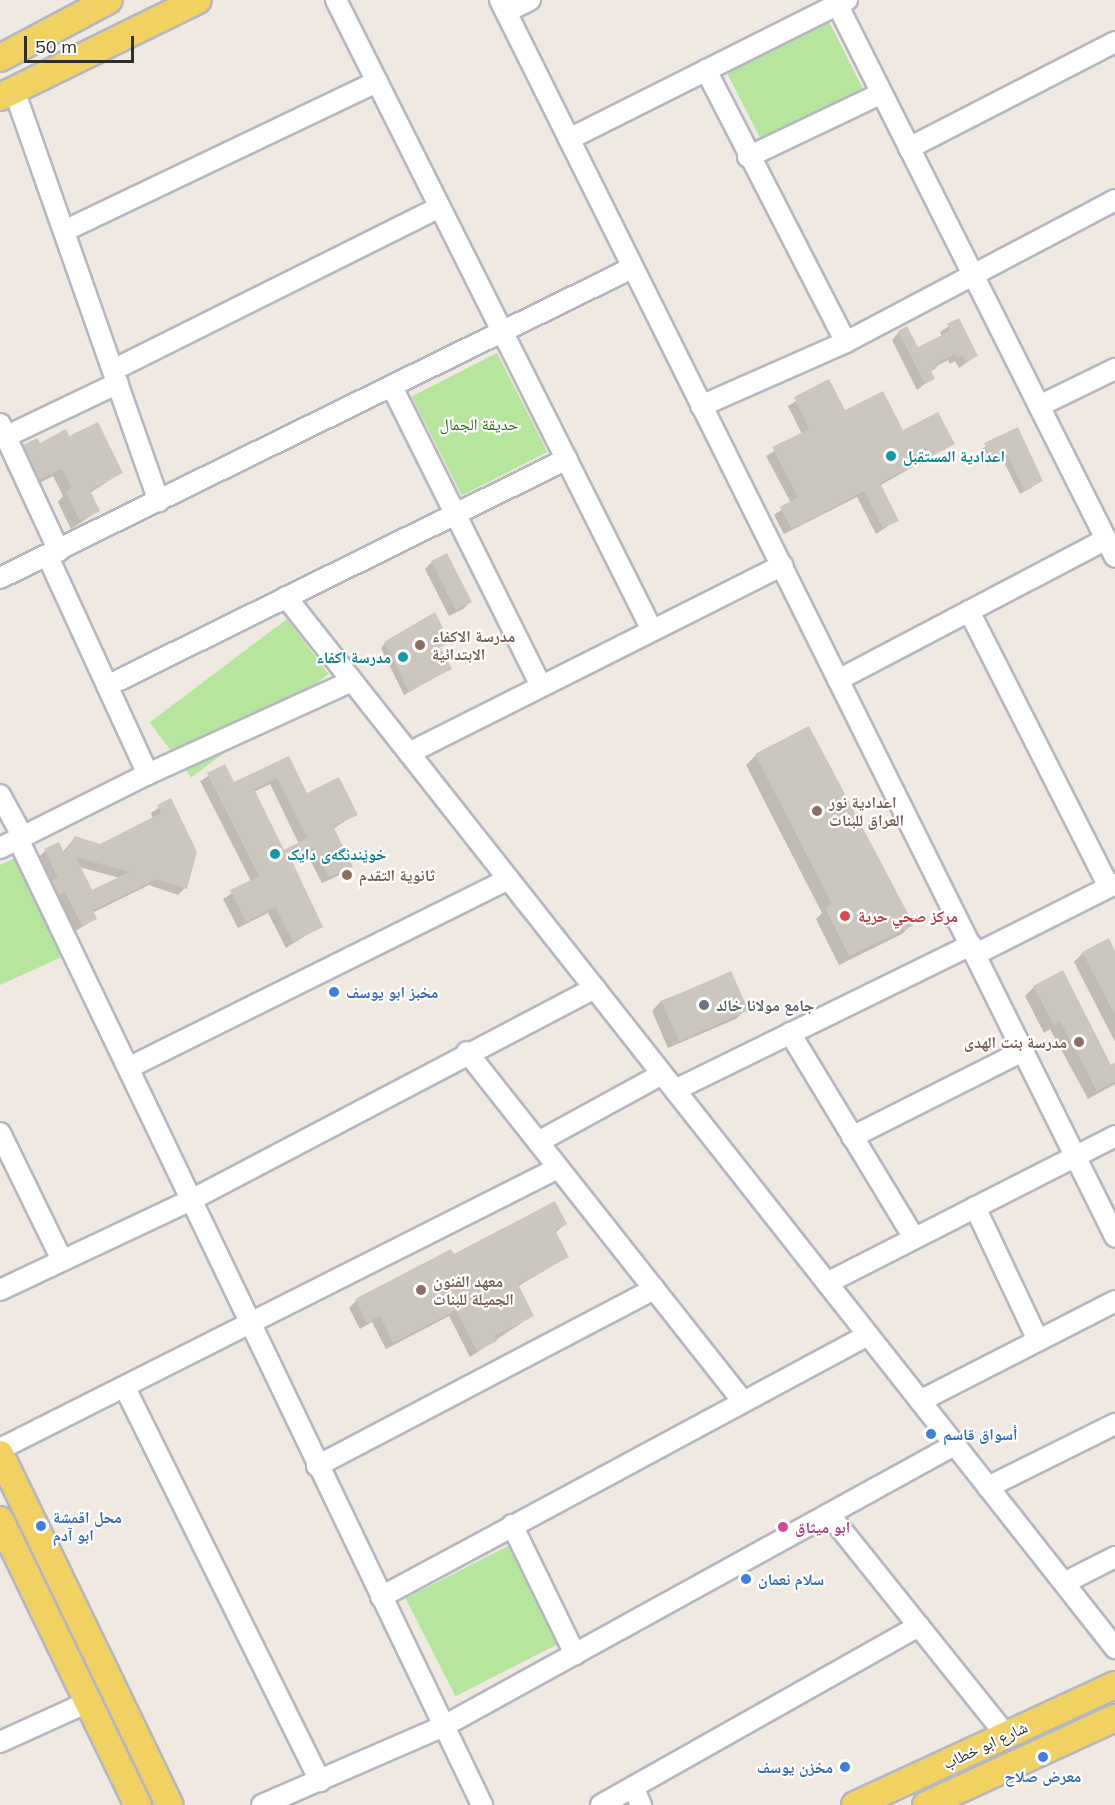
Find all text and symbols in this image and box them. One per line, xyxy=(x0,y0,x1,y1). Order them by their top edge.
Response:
scale bar xyxy=(27,24,136,62)
text: 50 m xyxy=(35,35,77,58)
park label: حديقة الجمال xyxy=(440,414,518,434)
place label: اعدادية المستقبل xyxy=(903,446,1005,466)
marker: اعدادية المستقبل xyxy=(884,449,898,463)
place label: مدرسة الاكفاء الابتدائية xyxy=(432,626,515,664)
marker: مدرسة الاكفاء الابتدائية xyxy=(413,638,427,652)
place label: مدرسة اكفاء xyxy=(317,647,391,667)
marker: مدرسة اكفاء xyxy=(396,650,410,664)
place label: اعدادية نور العراق للبنات xyxy=(829,792,904,830)
marker: اعدادية نور العراق للبنات xyxy=(810,804,824,818)
place label: خوێندنگەی دایک xyxy=(287,844,386,864)
marker: خوێندنگەی دایک xyxy=(268,847,282,861)
place label: ثانوية التقدم xyxy=(359,865,435,885)
marker: ثانوية التقدم xyxy=(340,868,354,882)
place label: مركز صحي حرية xyxy=(858,906,958,926)
marker: مركز صحي حرية xyxy=(836,907,854,925)
place label: مخبز ابو يوسف xyxy=(346,982,438,1002)
marker: مخبز ابو يوسف xyxy=(327,985,341,999)
place label: جامع مولانا خالد xyxy=(716,995,814,1015)
marker: جامع مولانا خالد xyxy=(697,998,711,1012)
place label: مدرسة بنت الهدی xyxy=(964,1032,1067,1052)
marker: مدرسة بنت الهدی xyxy=(1072,1035,1086,1049)
place label: معهد الفنون الجميلة للبنات xyxy=(433,1271,514,1309)
marker: معهد الفنون الجميلة للبنات xyxy=(414,1283,428,1297)
place label: أسواق قاسم xyxy=(943,1424,1017,1444)
marker: أسواق قاسم xyxy=(924,1427,938,1441)
place label: محل اقمشة ابو آدم xyxy=(53,1507,122,1545)
place label: ابو ميثاق xyxy=(795,1517,850,1537)
marker: محل اقمشة ابو آدم xyxy=(34,1519,48,1533)
marker: ابو ميثاق xyxy=(776,1520,790,1534)
place label: سلام نعمان xyxy=(758,1569,824,1589)
marker: سلام نعمان xyxy=(739,1572,753,1586)
street label: شارع ابو خطاب xyxy=(940,1717,1030,1773)
marker: معرض صلاح xyxy=(1036,1750,1050,1764)
place label: مخزن يوسف xyxy=(757,1757,833,1777)
marker: مخزن يوسف xyxy=(838,1760,852,1774)
place label: معرض صلاح xyxy=(1005,1766,1081,1786)

